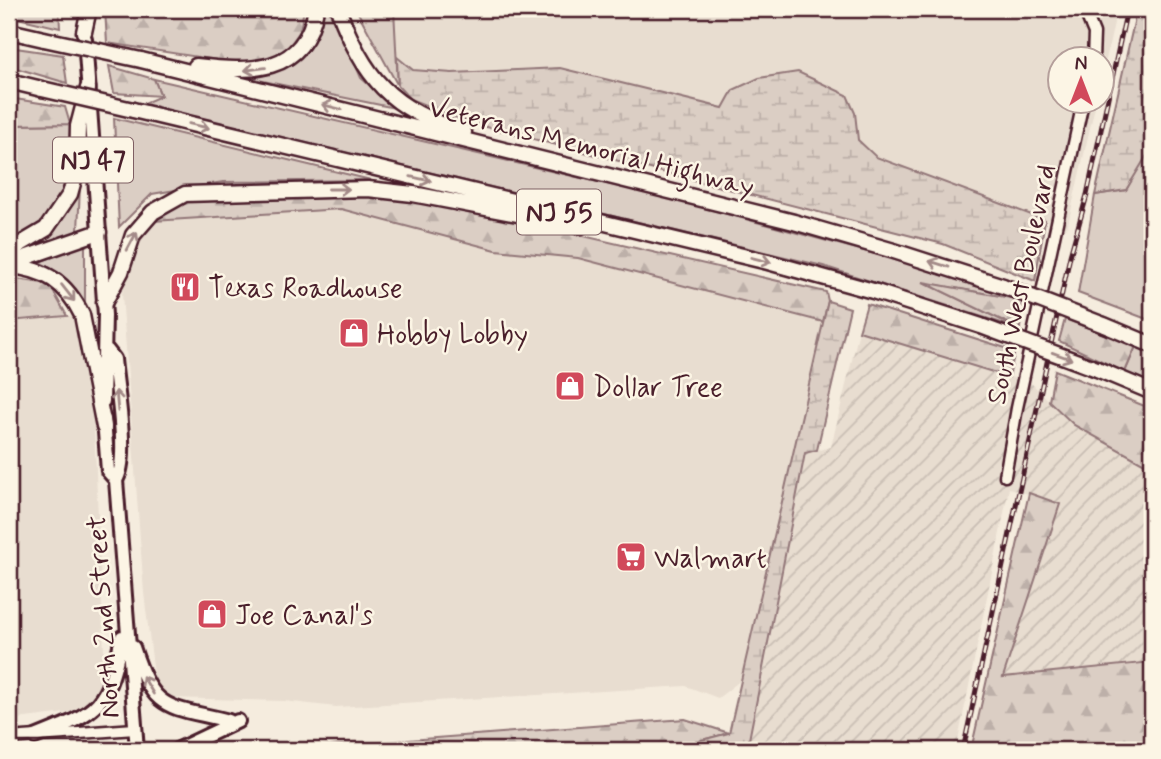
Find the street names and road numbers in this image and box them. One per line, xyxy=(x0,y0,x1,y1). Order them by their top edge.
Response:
street label: Veterans Memorial Highway xyxy=(424,90,758,210)
road number: NJ 47 xyxy=(53,138,133,182)
street label: South West Boulevard xyxy=(979,161,1066,408)
road number: NJ 55 xyxy=(517,190,601,234)
street label: North 2nd Street xyxy=(79,514,130,720)

